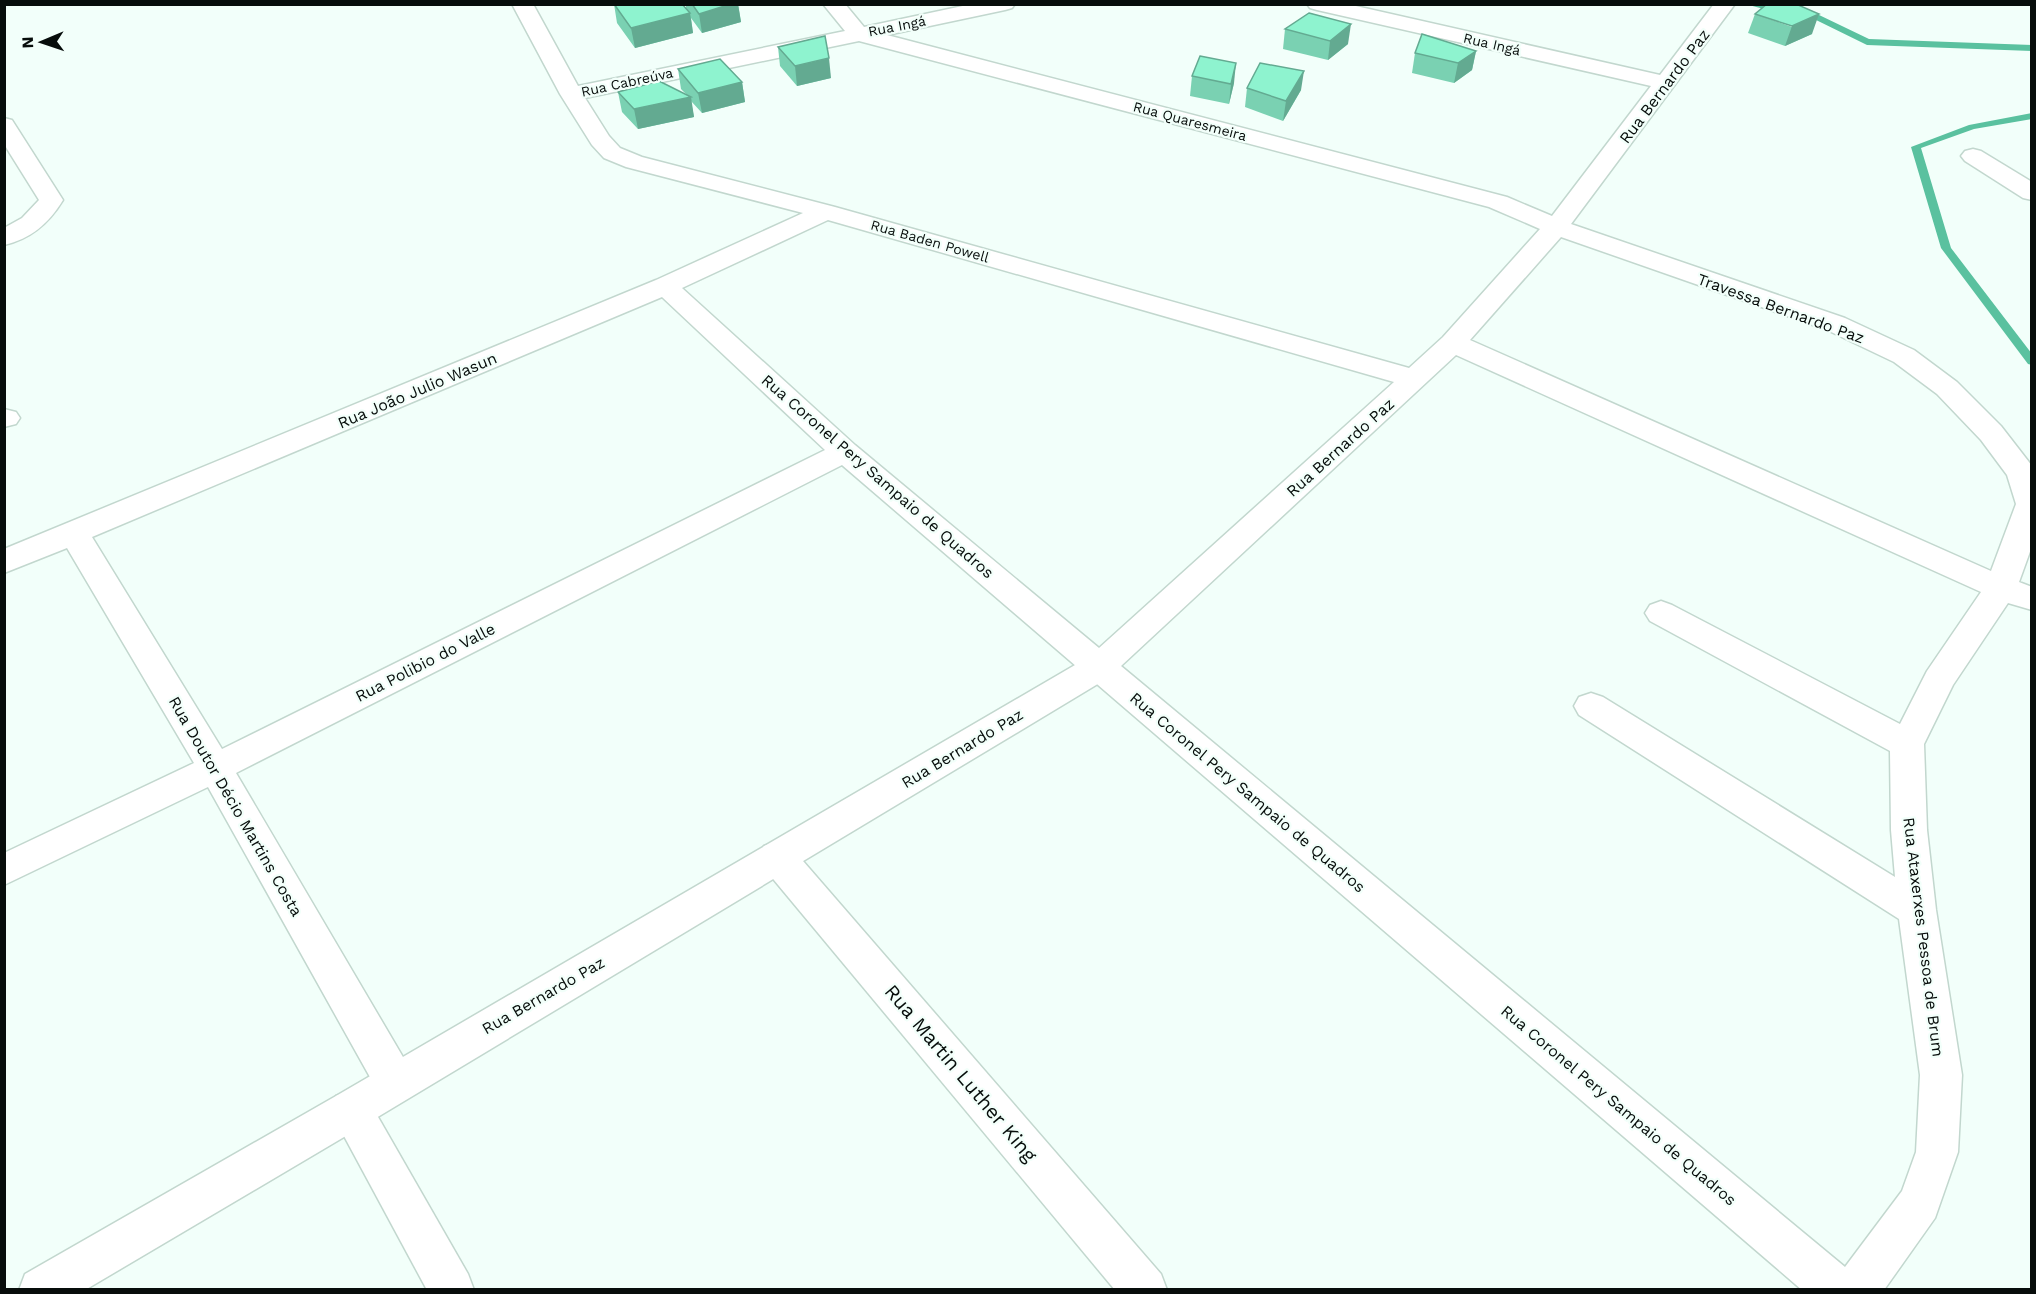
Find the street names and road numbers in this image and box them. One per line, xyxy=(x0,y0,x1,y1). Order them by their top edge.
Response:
street label: Rua Ingá xyxy=(867,13,927,39)
street label: Rua Bernardo Paz xyxy=(1615,25,1714,147)
street label: Rua Ingá xyxy=(1462,30,1522,58)
street label: Rua Cabreúva xyxy=(580,64,675,100)
street label: Rua Quaresmeira xyxy=(1132,98,1249,144)
street label: Rua Baden Powell xyxy=(869,216,992,266)
street label: Travessa Bernardo Paz xyxy=(1695,269,1867,348)
street label: Rua João Julio Wasun xyxy=(335,348,500,433)
street label: Rua Coronel Pery Sampaio de Quadros xyxy=(758,370,998,582)
street label: Rua Bernardo Paz xyxy=(1283,394,1398,501)
street label: Rua Polibio do Valle xyxy=(352,619,498,706)
street label: Rua Coronel Pery Sampaio de Quadros xyxy=(1126,688,1369,896)
street label: Rua Doutor Décio Martins Costa xyxy=(165,693,306,920)
street label: Rua Bernardo Paz xyxy=(898,705,1026,792)
street label: Rua Ataxerxes Pessoa de Brum xyxy=(1899,816,1948,1058)
street label: Rua Bernardo Paz xyxy=(479,953,608,1038)
street label: Rua Martin Luther King xyxy=(880,979,1042,1167)
street label: Rua Coronel Pery Sampaio de Quadros xyxy=(1497,1001,1740,1209)

